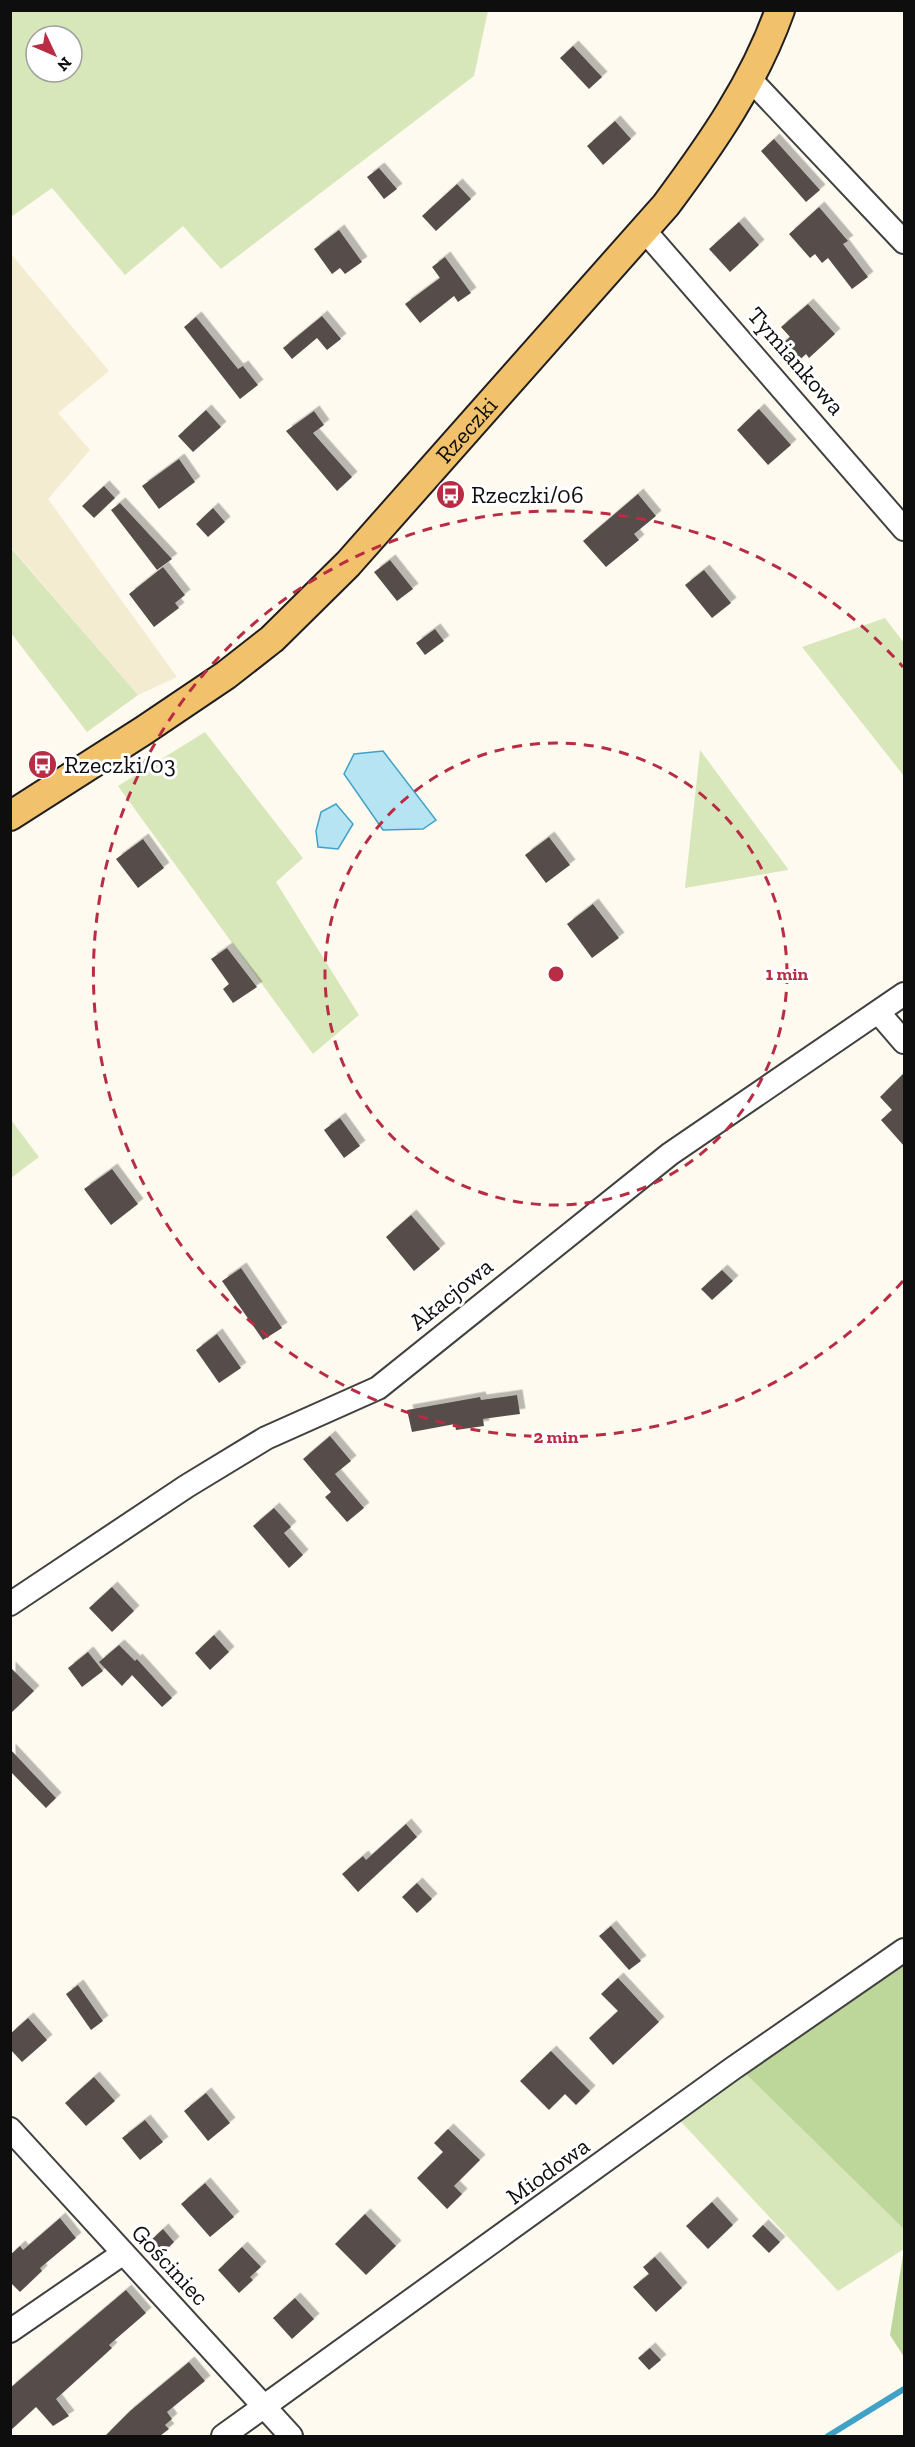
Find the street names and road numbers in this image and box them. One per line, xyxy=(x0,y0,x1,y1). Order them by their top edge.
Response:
street label: Tymiankowa xyxy=(742,301,851,421)
street label: Rzeczki xyxy=(429,391,503,469)
street label: Akacjowa xyxy=(403,1251,499,1336)
street label: Miodowa xyxy=(501,2131,595,2210)
street label: Gościniec xyxy=(126,2218,215,2311)

